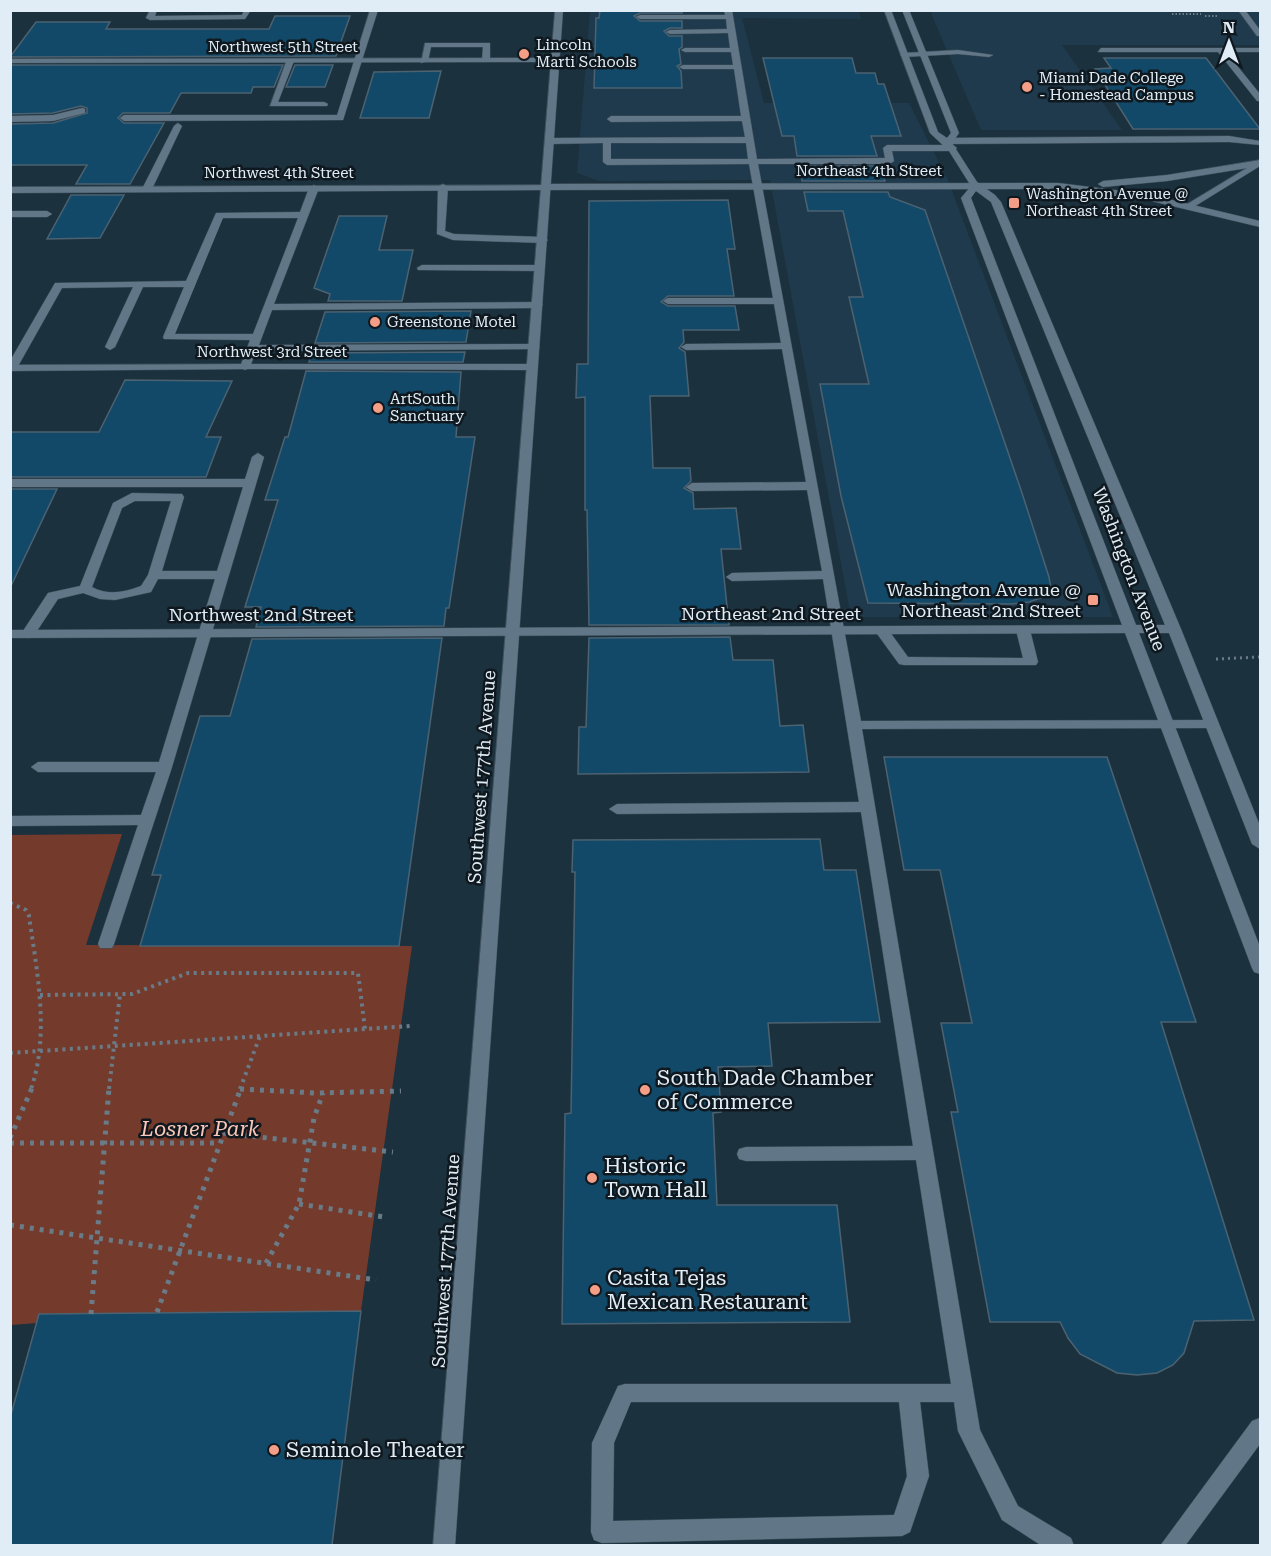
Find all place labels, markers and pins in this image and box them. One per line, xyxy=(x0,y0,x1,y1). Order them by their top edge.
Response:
place label: Lincoln Marti Schools xyxy=(536,36,637,71)
marker: Lincoln Marti Schools xyxy=(517,47,531,61)
place label: Miami Dade College - Homestead Campus xyxy=(1039,69,1194,104)
marker: Miami Dade College - Homestead Campus xyxy=(1020,80,1034,94)
place label: Washington Avenue @ Northeast 4th Street xyxy=(1026,185,1188,220)
marker: Washington Avenue @ Northeast 4th Street xyxy=(1007,196,1021,210)
place label: Greenstone Motel xyxy=(387,313,516,331)
marker: Greenstone Motel xyxy=(368,315,382,329)
place label: ArtSouth Sanctuary xyxy=(390,390,464,425)
marker: ArtSouth Sanctuary xyxy=(371,401,385,415)
place label: Washington Avenue @ Northeast 2nd Street xyxy=(886,579,1081,621)
marker: Washington Avenue @ Northeast 2nd Street xyxy=(1086,593,1100,607)
place label: South Dade Chamber of Commerce xyxy=(657,1066,874,1114)
marker: South Dade Chamber of Commerce xyxy=(638,1083,652,1097)
place label: Historic Town Hall xyxy=(604,1154,708,1202)
marker: Historic Town Hall xyxy=(585,1171,599,1185)
place label: Casita Tejas Mexican Restaurant xyxy=(607,1266,808,1314)
marker: Casita Tejas Mexican Restaurant xyxy=(588,1283,602,1297)
place label: Seminole Theater xyxy=(286,1438,465,1462)
marker: Seminole Theater xyxy=(267,1443,281,1457)

